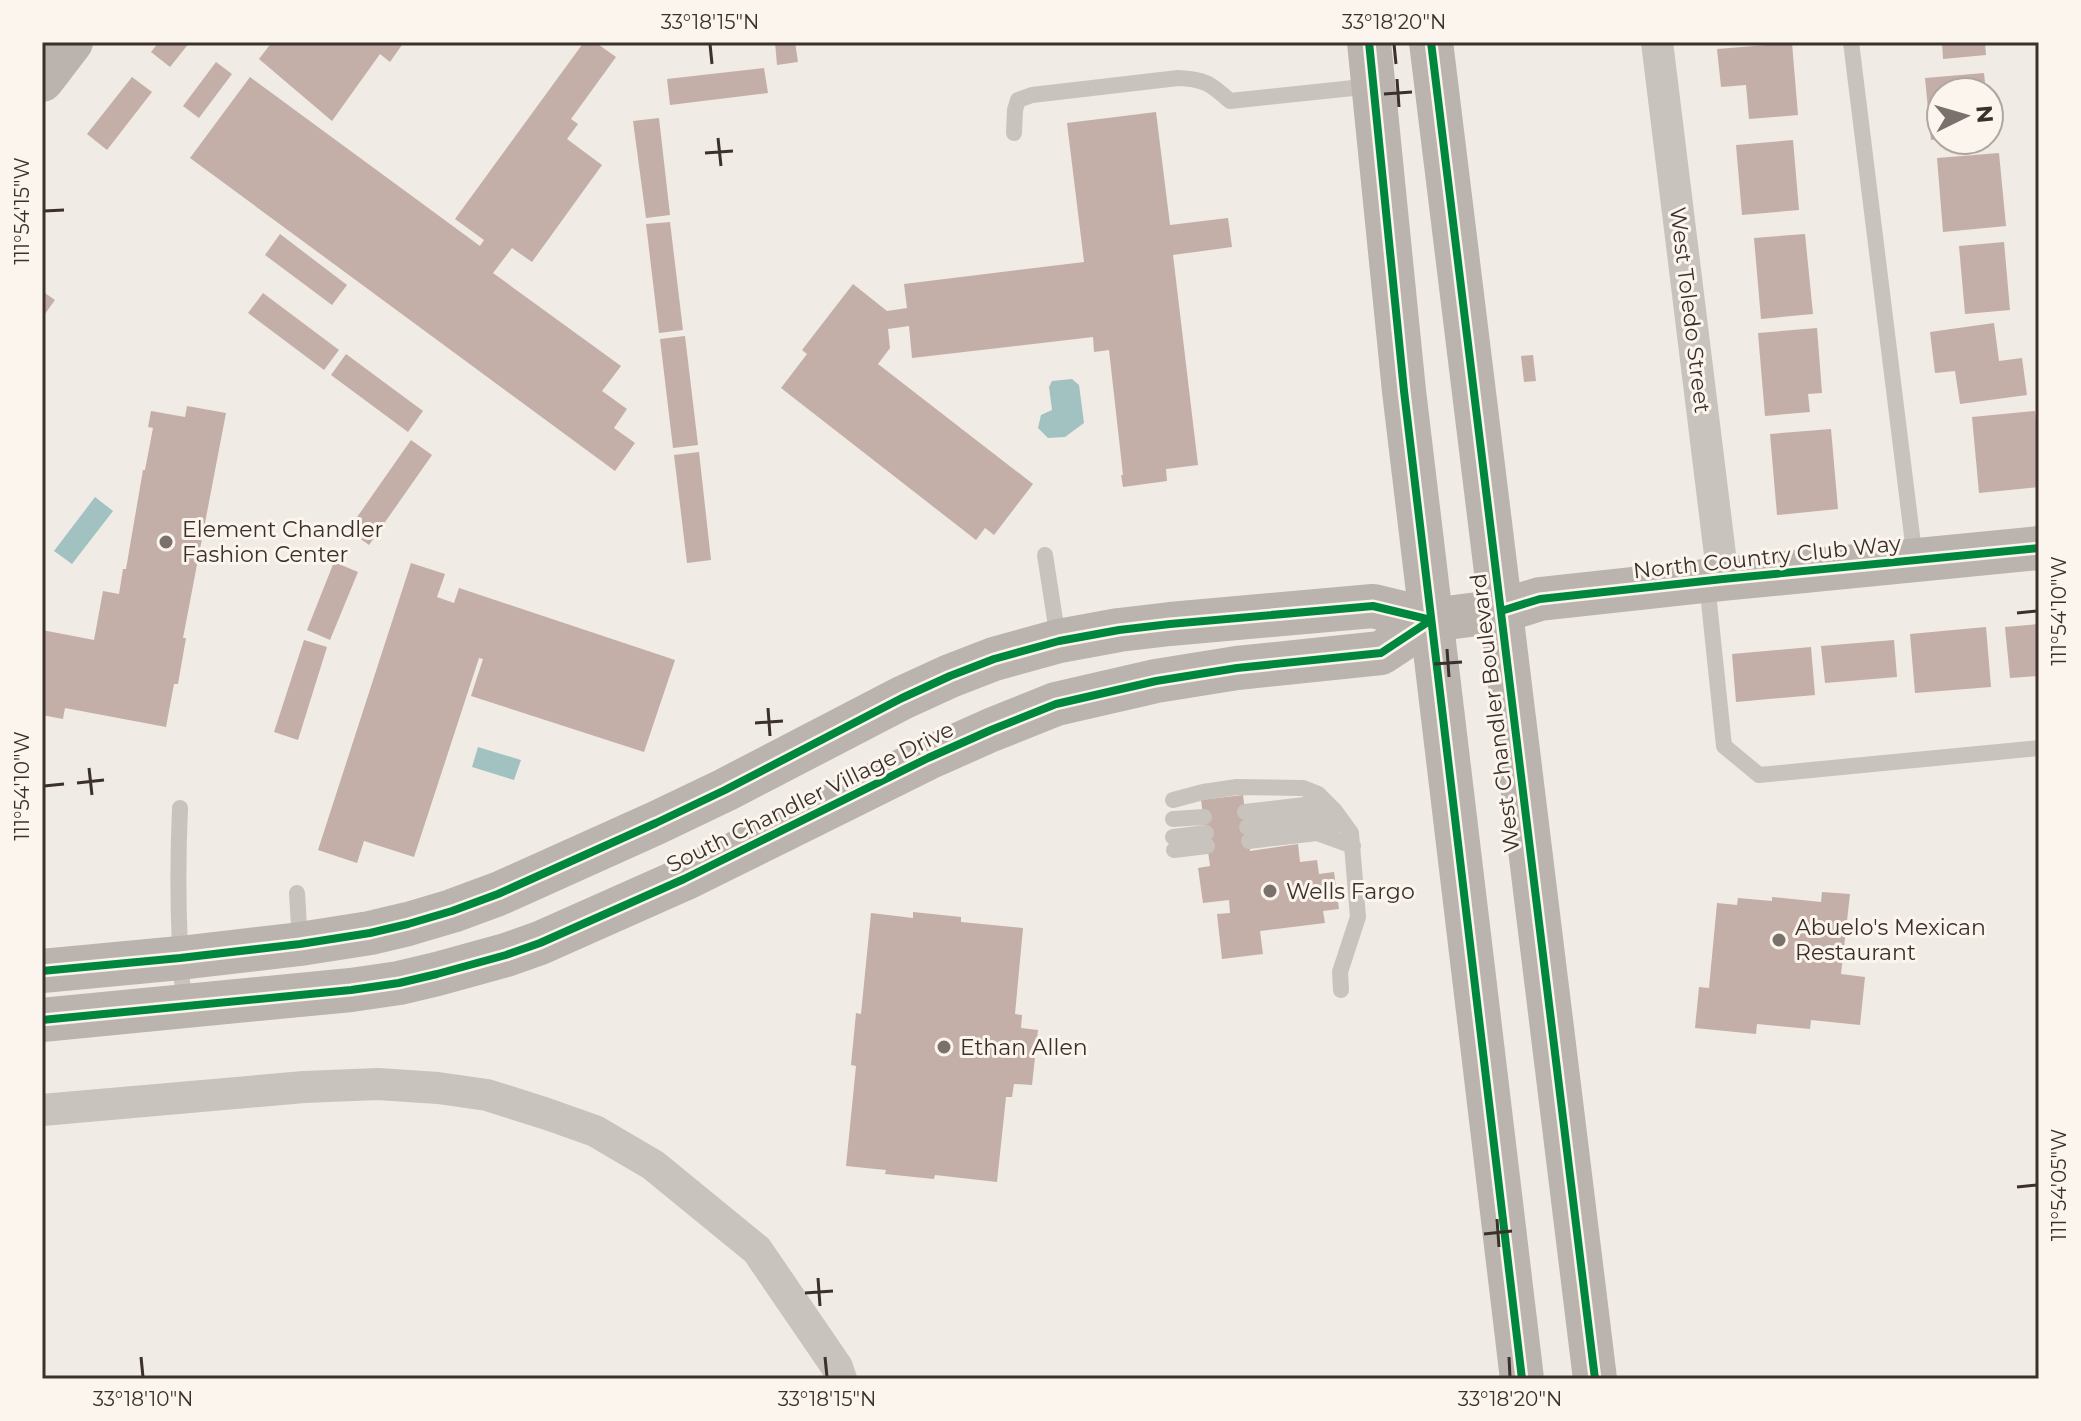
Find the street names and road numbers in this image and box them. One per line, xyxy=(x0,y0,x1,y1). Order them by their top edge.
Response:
street label: West Toledo Street xyxy=(1664,205,1716,415)
street label: North Country Club Way xyxy=(1632,530,1902,584)
street label: West Chandler Boulevard xyxy=(1464,572,1526,854)
street label: South Chandler Village Drive xyxy=(662,716,958,878)

